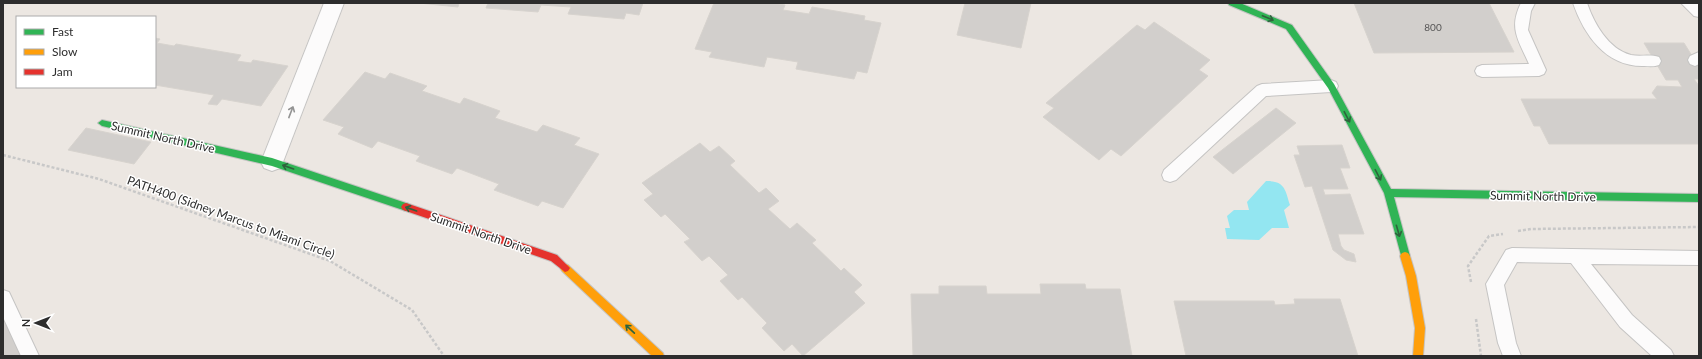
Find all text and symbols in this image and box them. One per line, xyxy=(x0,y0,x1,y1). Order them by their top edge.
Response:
one-way arrow xyxy=(1262,15,1274,22)
legend xyxy=(16,16,156,88)
house number: 800 xyxy=(1424,21,1442,33)
text: Fast xyxy=(52,24,74,39)
text: Slow xyxy=(52,44,78,59)
text: Jam xyxy=(52,64,73,79)
one-way arrow xyxy=(288,107,296,119)
one-way arrow xyxy=(1344,111,1351,123)
street label: Summit North Drive xyxy=(110,118,216,156)
one-way arrow xyxy=(281,163,294,170)
one-way arrow xyxy=(1375,169,1382,181)
street label: PATH400 (Sidney Marcus to Miami Circle) xyxy=(125,172,337,262)
street label: Summit North Drive xyxy=(1490,188,1596,204)
one-way arrow xyxy=(404,205,417,212)
street label: Summit North Drive xyxy=(428,209,534,257)
one-way arrow xyxy=(1395,224,1403,237)
north arrow xyxy=(16,303,56,343)
text: N xyxy=(19,319,32,327)
one-way arrow xyxy=(625,324,635,334)

